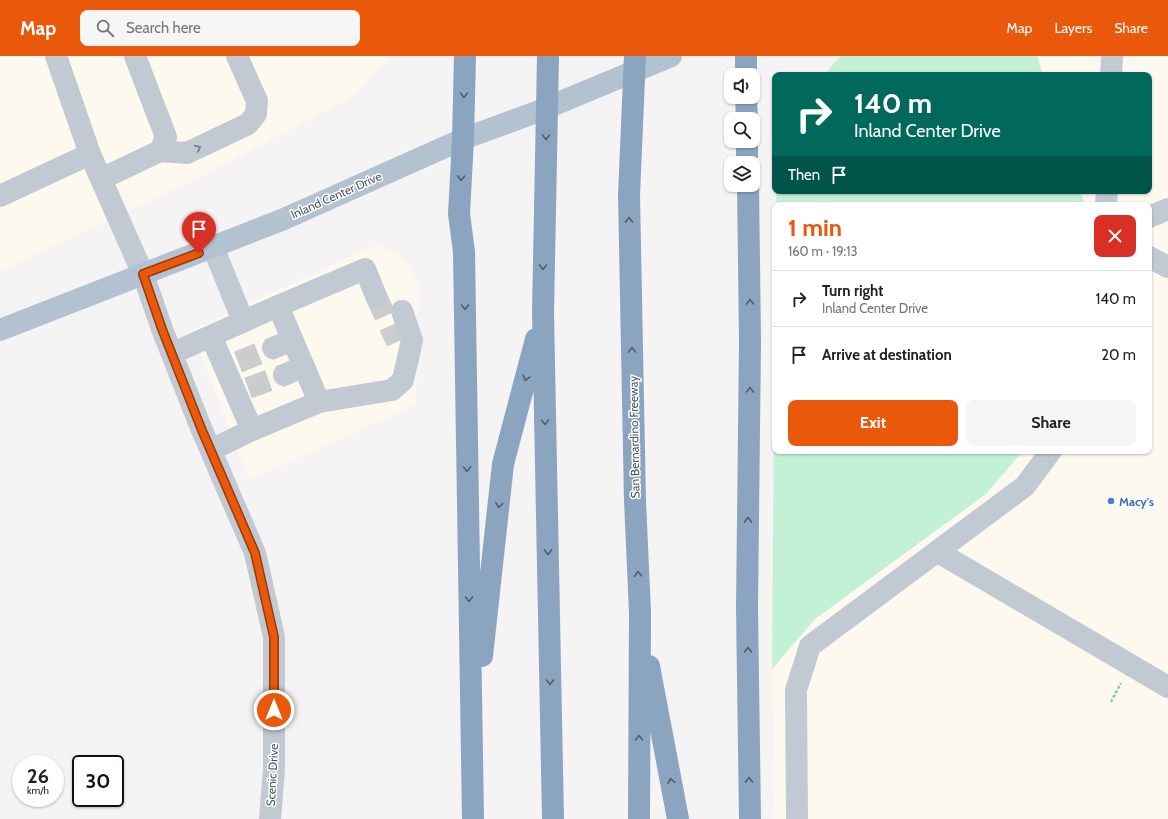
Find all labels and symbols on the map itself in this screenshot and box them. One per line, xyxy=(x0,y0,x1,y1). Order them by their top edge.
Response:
one-way arrow xyxy=(460,92,468,98)
one-way arrow xyxy=(541,134,550,140)
one-way arrow xyxy=(193,145,201,153)
street label: Inland Center Drive xyxy=(288,168,384,222)
one-way arrow xyxy=(457,175,465,181)
pin xyxy=(182,212,216,253)
one-way arrow xyxy=(625,217,634,223)
one-way arrow xyxy=(539,264,547,270)
one-way arrow xyxy=(746,299,754,305)
one-way arrow xyxy=(461,304,469,310)
one-way arrow xyxy=(628,347,636,353)
one-way arrow xyxy=(522,374,531,381)
street label: San Bernardino Freeway xyxy=(625,376,643,498)
one-way arrow xyxy=(746,387,754,393)
one-way arrow xyxy=(541,419,549,425)
one-way arrow xyxy=(463,466,471,472)
place label: Macy's xyxy=(1119,494,1154,509)
marker: Macy's xyxy=(1106,496,1116,506)
one-way arrow xyxy=(495,502,504,508)
one-way arrow xyxy=(744,517,752,523)
one-way arrow xyxy=(543,549,552,555)
one-way arrow xyxy=(634,571,642,577)
one-way arrow xyxy=(465,596,473,602)
one-way arrow xyxy=(744,647,752,653)
one-way arrow xyxy=(546,679,555,685)
position arrow xyxy=(253,689,295,731)
one-way arrow xyxy=(635,735,643,741)
street label: Scenic Drive xyxy=(263,743,281,807)
speed limit sign: 30 xyxy=(72,755,124,807)
one-way arrow xyxy=(745,777,753,783)
one-way arrow xyxy=(667,778,676,784)

